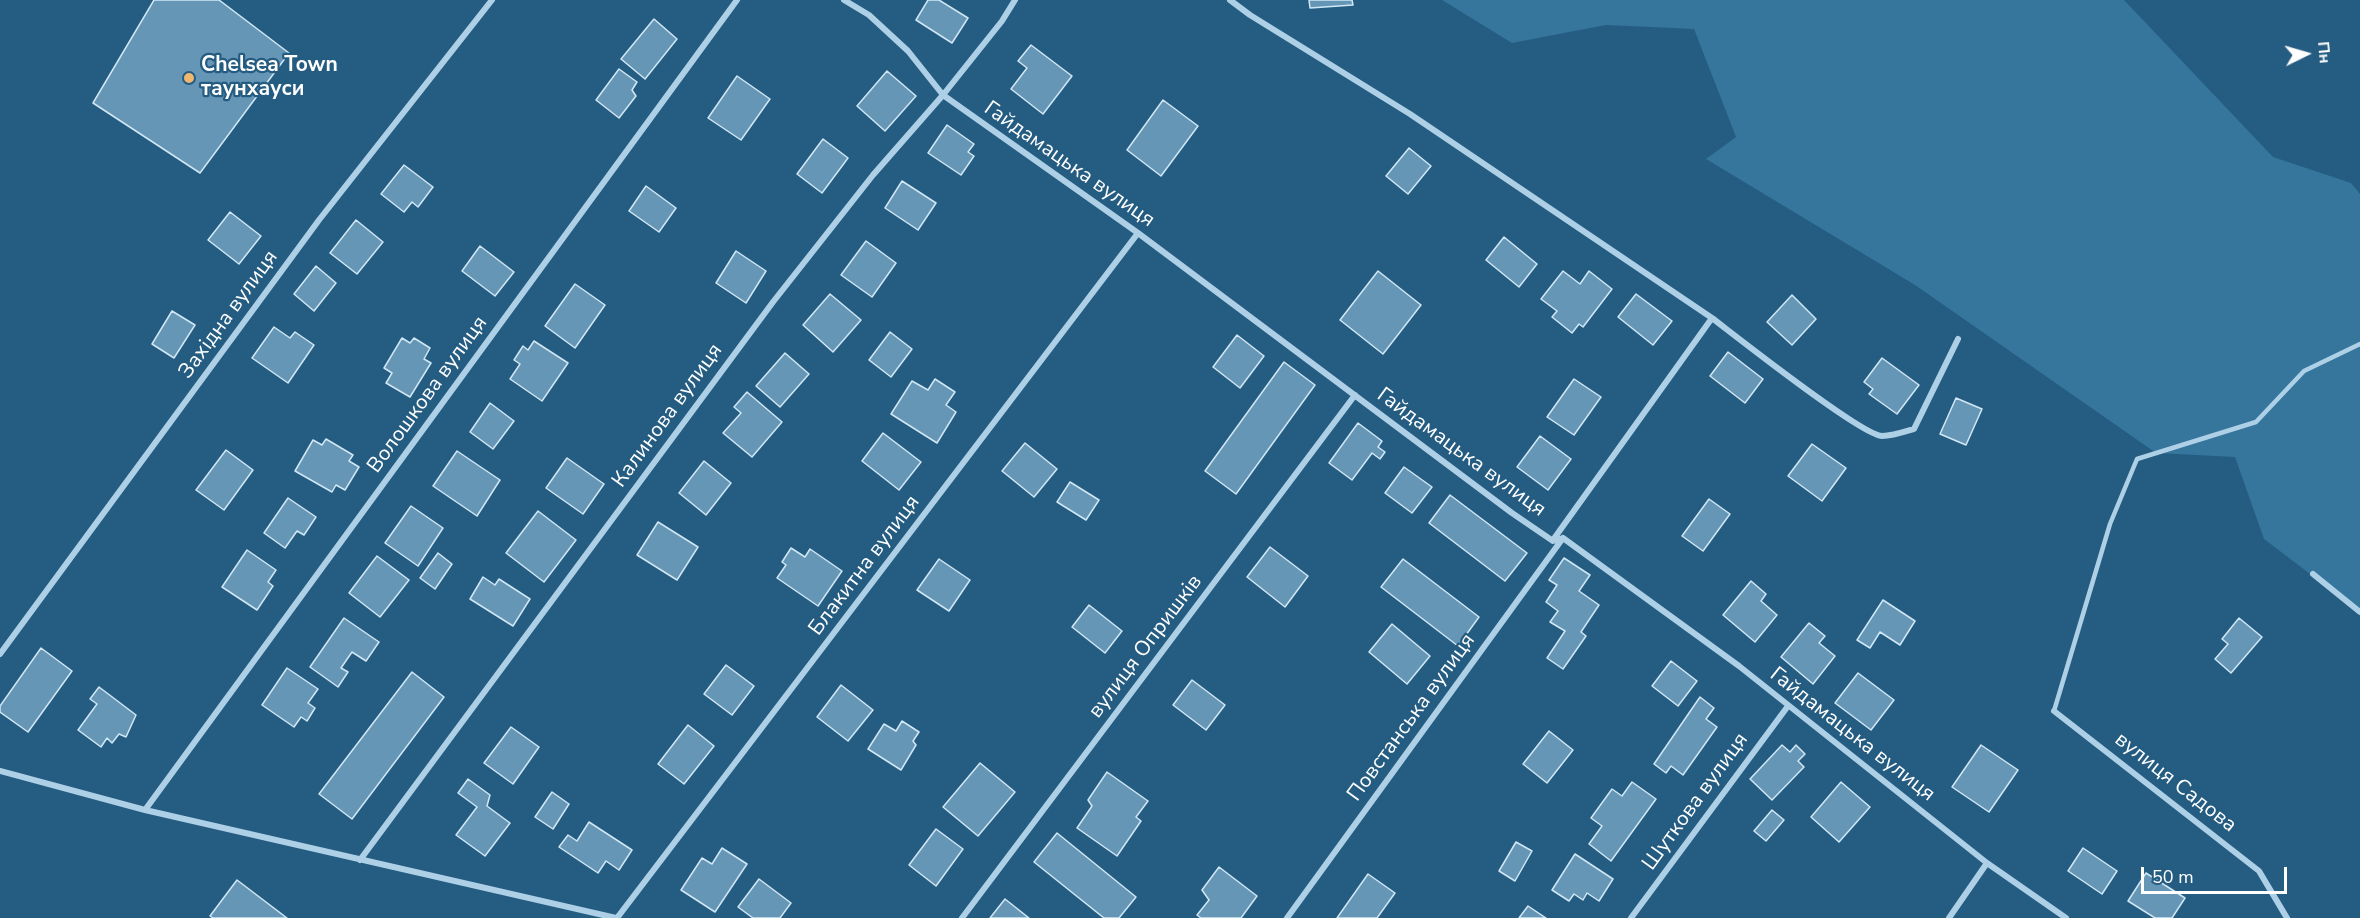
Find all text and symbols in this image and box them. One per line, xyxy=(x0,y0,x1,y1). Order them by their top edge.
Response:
north arrow xyxy=(2276,24,2336,84)
text: Пн xyxy=(2312,40,2336,64)
place label: Chelsea Town таунхауси xyxy=(201,53,338,103)
marker: Chelsea Town таунхауси xyxy=(182,71,196,85)
street label: Гайдамацька вулиця xyxy=(979,97,1159,233)
street label: Західна вулиця xyxy=(174,246,284,384)
street label: Волошкова вулиця xyxy=(363,312,493,478)
street label: Калинова вулиця xyxy=(607,339,729,493)
street label: Гайдамацька вулиця xyxy=(1372,383,1550,523)
street label: Блакитна вулиця xyxy=(804,491,926,641)
street label: вулиця Опришків xyxy=(1084,570,1208,724)
street label: Повстанська вулиця xyxy=(1343,629,1481,807)
street label: Гайдамацька вулиця xyxy=(1764,663,1940,807)
street label: Шуткова вулиця xyxy=(1638,728,1754,876)
street label: вулиця Садова xyxy=(2109,728,2241,838)
scale bar xyxy=(2144,855,2290,893)
text: 50 m xyxy=(2152,865,2194,889)

